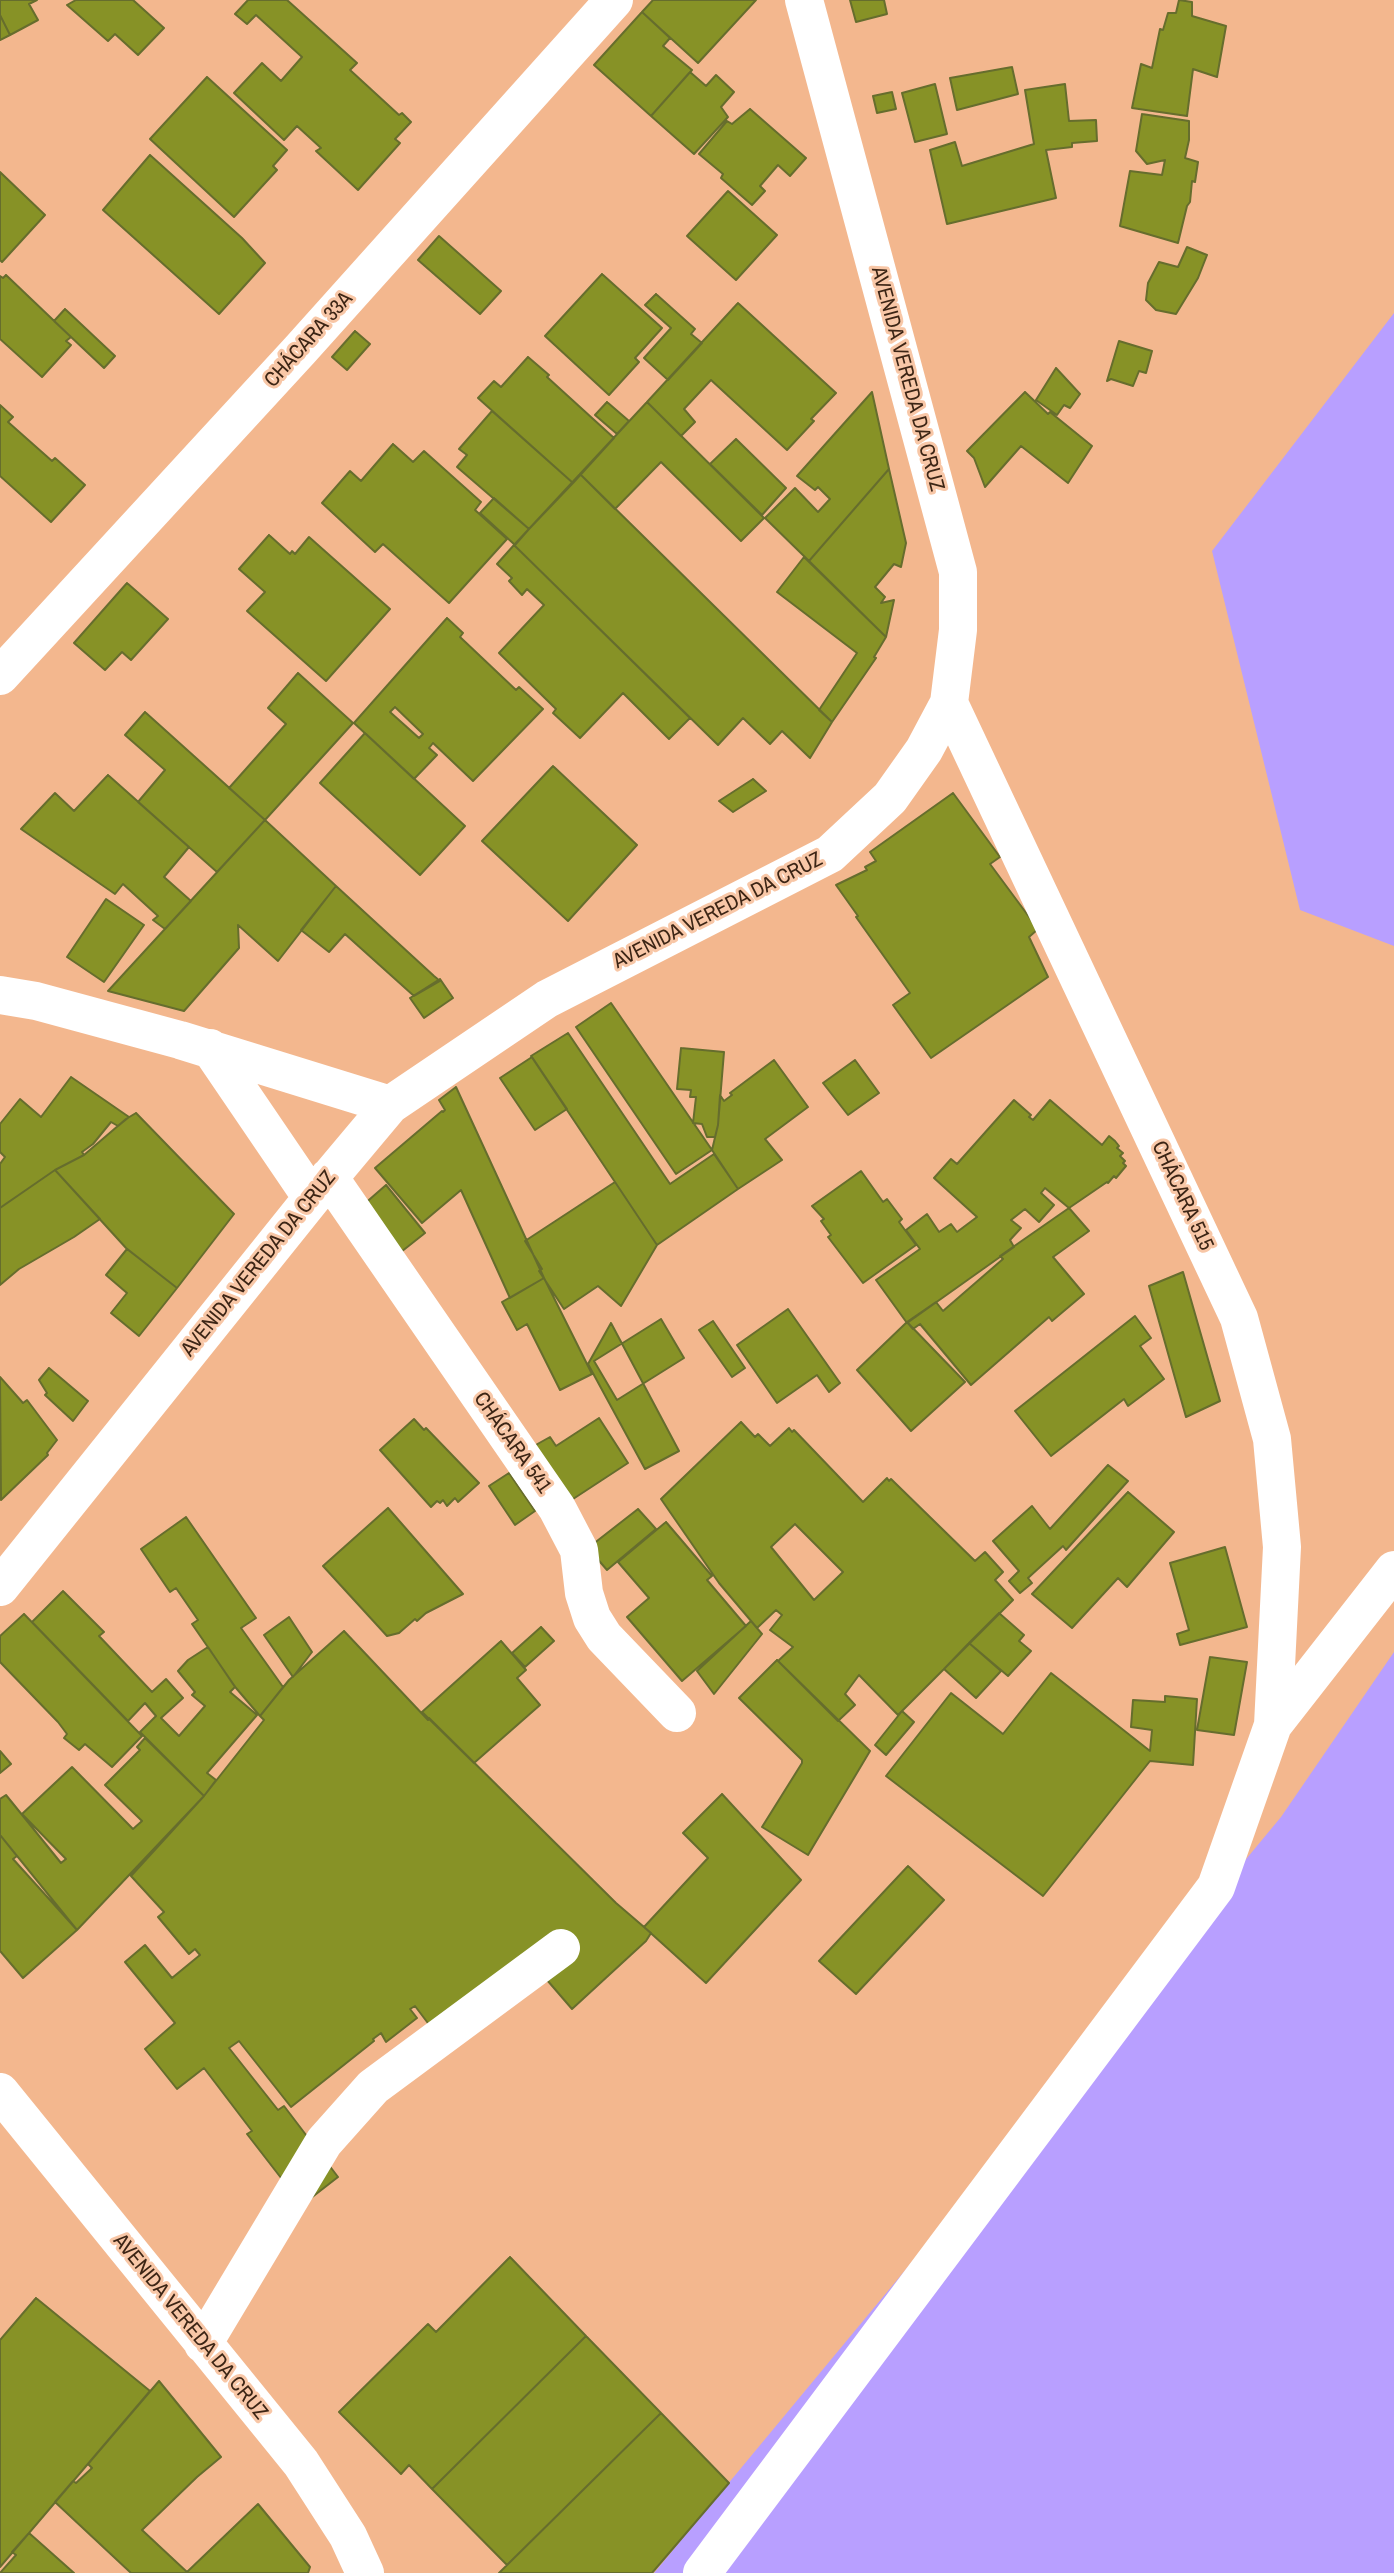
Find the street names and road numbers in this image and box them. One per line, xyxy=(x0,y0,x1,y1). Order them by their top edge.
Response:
street label: AVENIDA VEREDA DA CRUZ xyxy=(865,264,949,494)
street label: CHÁCARA 33A xyxy=(260,287,358,393)
street label: AVENIDA VEREDA DA CRUZ xyxy=(609,847,827,975)
street label: CHÁCARA 515 xyxy=(1146,1137,1218,1255)
street label: AVENIDA VEREDA DA CRUZ xyxy=(176,1166,342,1362)
street label: CHÁCARA 541 xyxy=(468,1388,556,1498)
street label: AVENIDA VEREDA DA CRUZ xyxy=(107,2229,273,2425)

